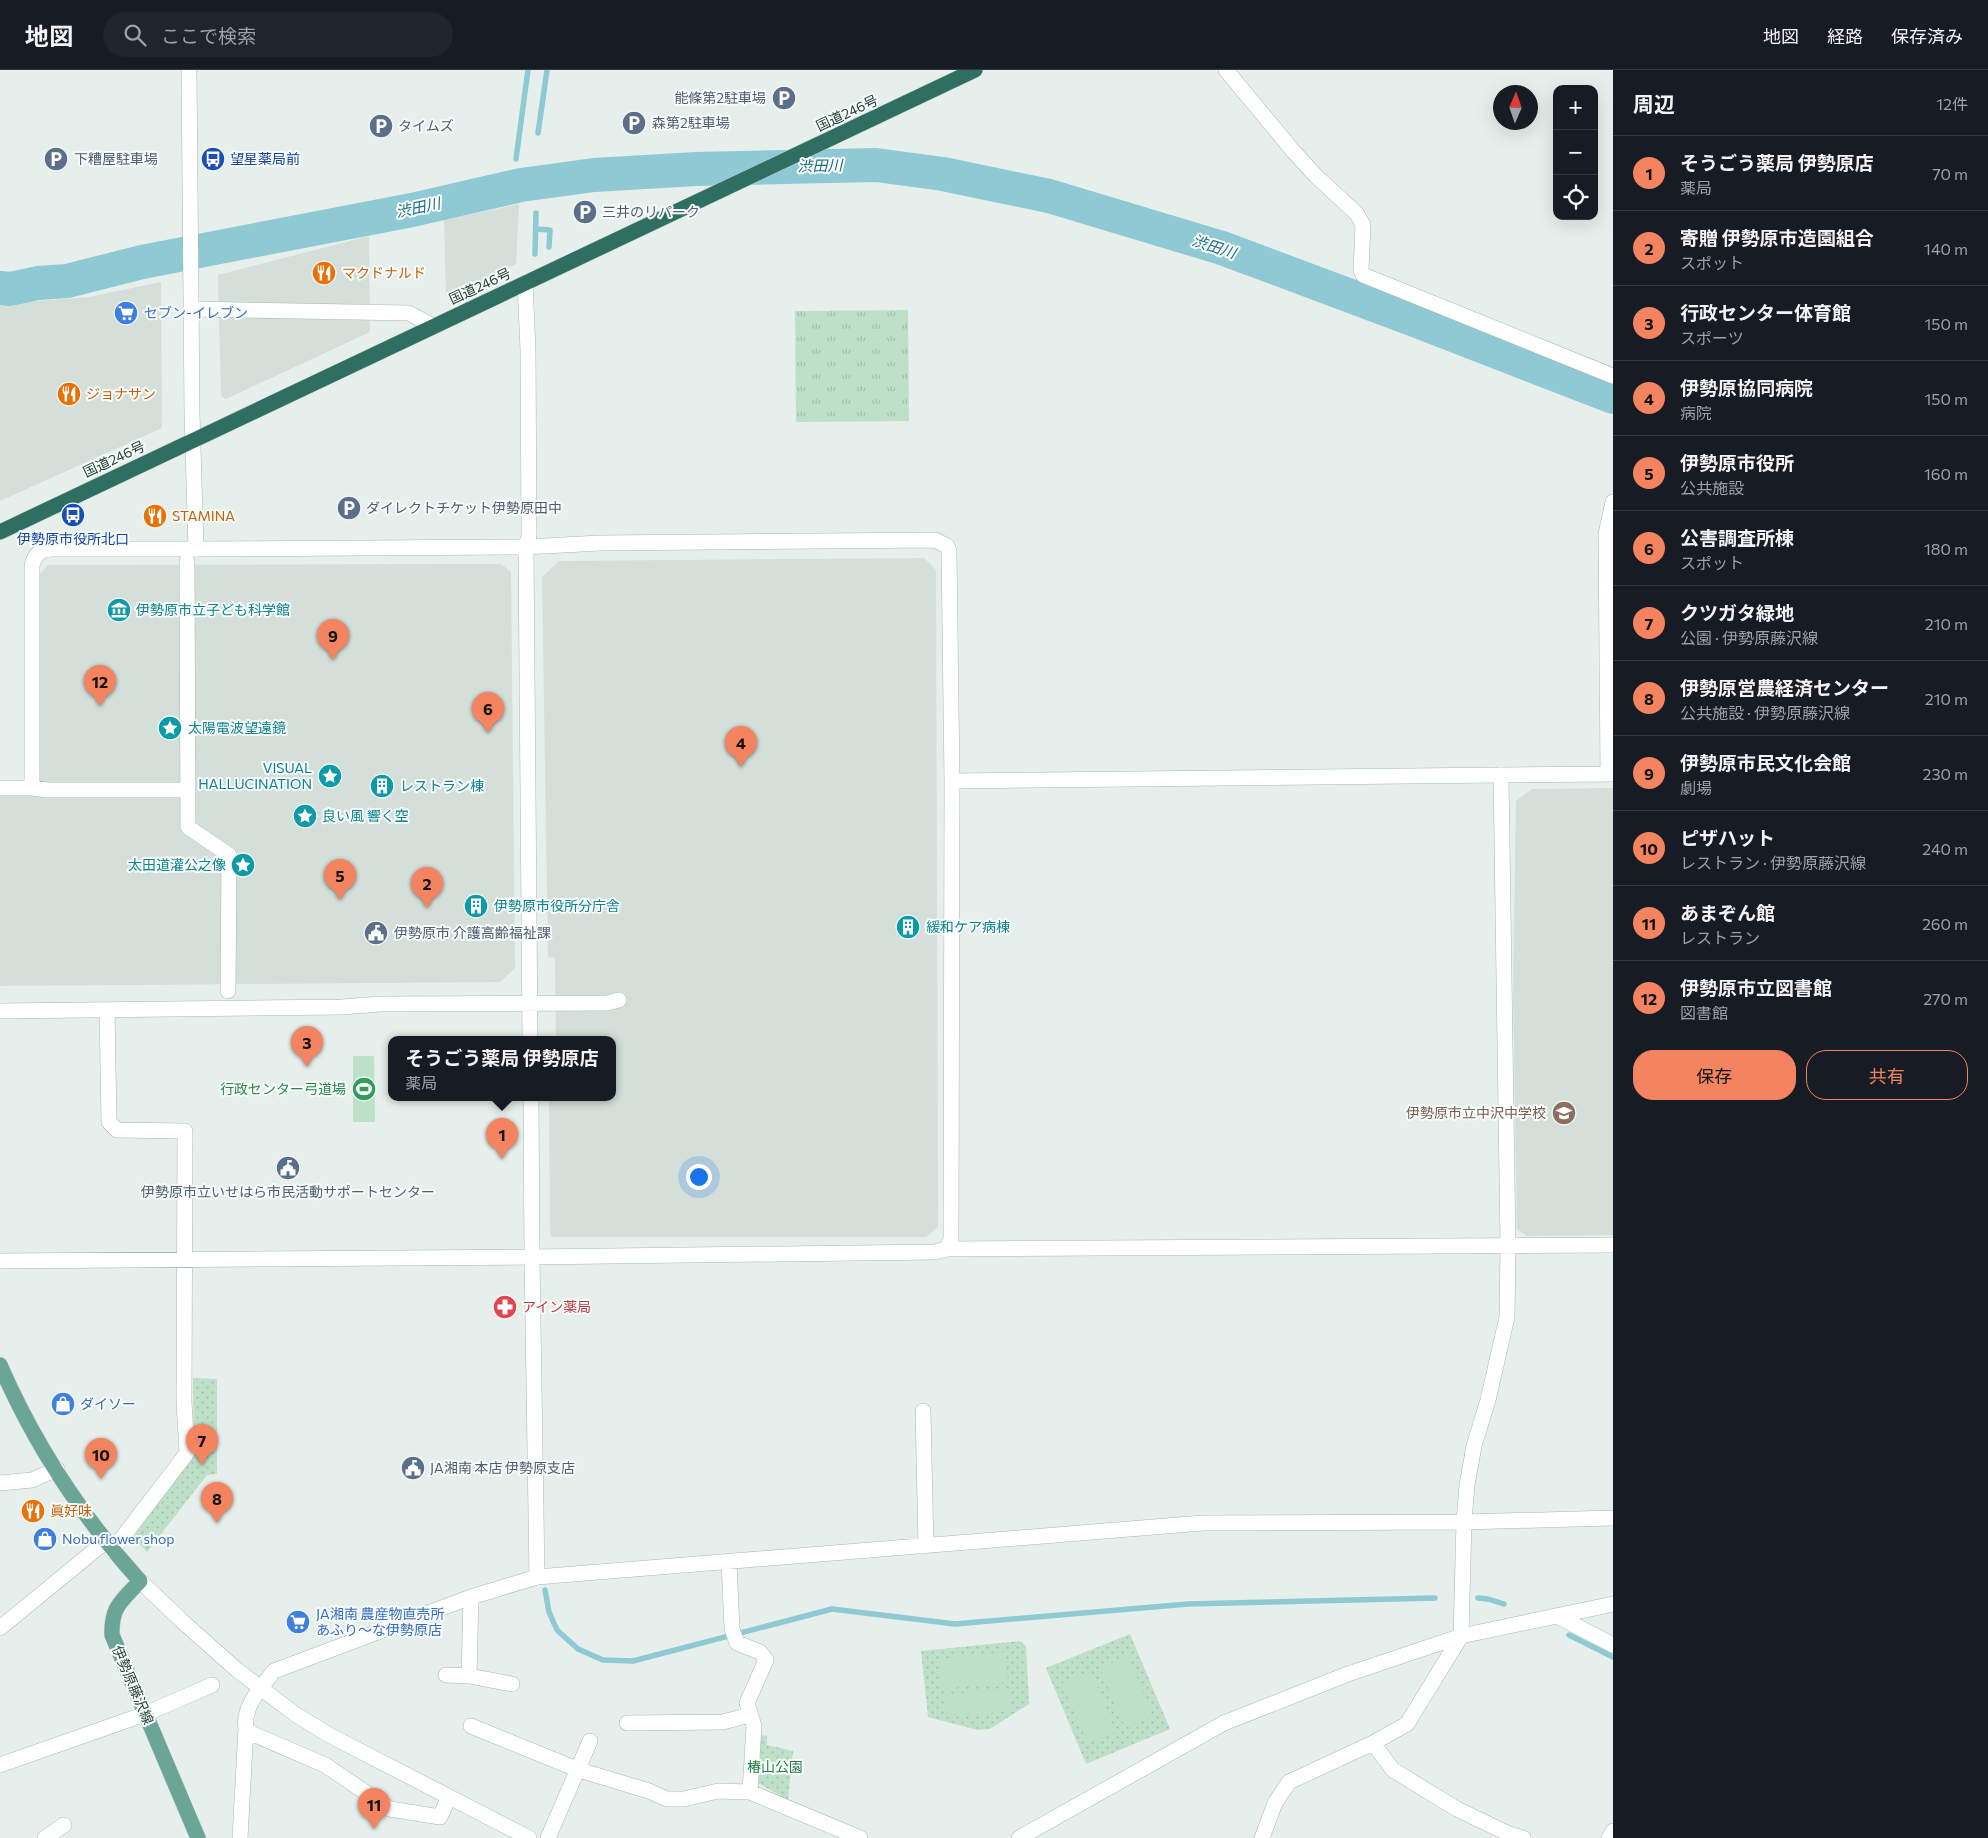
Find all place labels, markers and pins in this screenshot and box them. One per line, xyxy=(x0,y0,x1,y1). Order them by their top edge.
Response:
parking icon: 能條第2駐車場 xyxy=(771,85,797,111)
place label: 能條第2駐車場 xyxy=(674,89,766,106)
parking icon: 森第2駐車場 xyxy=(621,110,647,136)
parking icon: タイムズ xyxy=(368,113,394,139)
place label: 森第2駐車場 xyxy=(652,114,730,131)
place label: タイムズ xyxy=(398,117,454,134)
parking icon: 下糟屋駐車場 xyxy=(43,146,69,172)
bus stop icon: 望星薬局前 xyxy=(200,146,226,172)
place label: 下糟屋駐車場 xyxy=(74,150,158,167)
place label: 望星薬局前 xyxy=(230,150,300,167)
parking icon: 三井のリパーク xyxy=(572,199,598,225)
place label: 三井のリパーク xyxy=(602,203,700,220)
restaurant icon: マクドナルド xyxy=(311,260,337,286)
place label: マクドナルド xyxy=(342,264,426,281)
supermarket icon: セブン-イレブン xyxy=(113,300,139,326)
place label: セブン-イレブン xyxy=(144,304,248,321)
restaurant icon: ジョナサン xyxy=(56,381,82,407)
place label: ジョナサン xyxy=(86,385,156,402)
parking icon: ダイレクトチケット伊勢原田中 xyxy=(336,495,362,521)
place label: ダイレクトチケット伊勢原田中 xyxy=(366,499,562,516)
bus stop icon: 伊勢原市役所北口 xyxy=(60,502,86,528)
restaurant icon: STAMINA xyxy=(142,503,168,529)
place label: STAMINA xyxy=(172,507,235,524)
place label: 伊勢原市役所北口 xyxy=(17,530,129,547)
museum icon: 伊勢原市立子ども科学館 xyxy=(106,597,132,623)
place label: 伊勢原市立子ども科学館 xyxy=(136,601,290,618)
pin: 9 xyxy=(317,619,349,660)
pin: 12 xyxy=(84,665,116,706)
pin: 6 xyxy=(472,692,504,733)
place icon: 太陽電波望遠鏡 xyxy=(157,715,183,741)
place label: 太陽電波望遠鏡 xyxy=(188,719,286,736)
pin: 4 xyxy=(725,726,757,767)
place label: VISUAL HALLUCINATION xyxy=(198,759,312,792)
place icon: VISUAL HALLUCINATION xyxy=(317,763,343,789)
building icon: レストラン棟 xyxy=(369,773,395,799)
place label: レストラン棟 xyxy=(400,777,484,794)
place icon: 良い風 響く空 xyxy=(292,803,318,829)
place label: 良い風 響く空 xyxy=(322,807,409,824)
place icon: 太田道灌公之像 xyxy=(230,852,256,878)
place label: 太田道灌公之像 xyxy=(128,856,226,873)
pin: 5 xyxy=(324,859,356,900)
pin: 2 xyxy=(411,867,443,908)
building icon: 伊勢原市役所分庁舎 xyxy=(463,893,489,919)
place label: 伊勢原市役所分庁舎 xyxy=(494,897,620,914)
building icon: 緩和ケア病棟 xyxy=(895,914,921,940)
place label: 緩和ケア病棟 xyxy=(926,918,1010,935)
public building icon: 伊勢原市 介護高齢福祉課 xyxy=(363,920,389,946)
place label: 伊勢原市 介護高齢福祉課 xyxy=(394,924,551,941)
pin: 3 xyxy=(291,1026,323,1067)
sports icon: 行政センター弓道場 xyxy=(351,1076,377,1102)
place label: 行政センター弓道場 xyxy=(220,1080,346,1097)
school or university icon: 伊勢原市立中沢中学校 xyxy=(1551,1100,1577,1126)
place label: 伊勢原市立中沢中学校 xyxy=(1406,1104,1546,1121)
pin: 1 xyxy=(486,1118,518,1159)
public building icon: 伊勢原市立いせはら市民活動サポートセンター xyxy=(275,1155,301,1181)
place label: 伊勢原市立いせはら市民活動サポートセンター xyxy=(141,1183,435,1200)
pharmacy icon: アイン薬局 xyxy=(492,1294,518,1320)
place label: アイン薬局 xyxy=(522,1298,591,1315)
shop icon: ダイソー xyxy=(50,1391,76,1417)
place label: ダイソー xyxy=(80,1395,136,1412)
pin: 7 xyxy=(186,1424,218,1465)
pin: 10 xyxy=(85,1438,117,1479)
public building icon: JA湘南 本店 伊勢原支店 xyxy=(400,1455,426,1481)
place label: JA湘南 本店 伊勢原支店 xyxy=(430,1459,575,1476)
pin: 8 xyxy=(201,1482,233,1523)
restaurant icon: 眞好味 xyxy=(20,1498,46,1524)
place label: 眞好味 xyxy=(50,1502,92,1519)
shop icon: Nobu flower shop xyxy=(32,1526,58,1552)
place label: Nobu flower shop xyxy=(62,1530,175,1547)
place label: JA湘南 農産物直売所 あふり～な伊勢原店 xyxy=(316,1605,444,1638)
supermarket icon: JA湘南 農産物直売所 あふり～な伊勢原店 xyxy=(285,1609,311,1635)
pin: 11 xyxy=(358,1788,390,1829)

